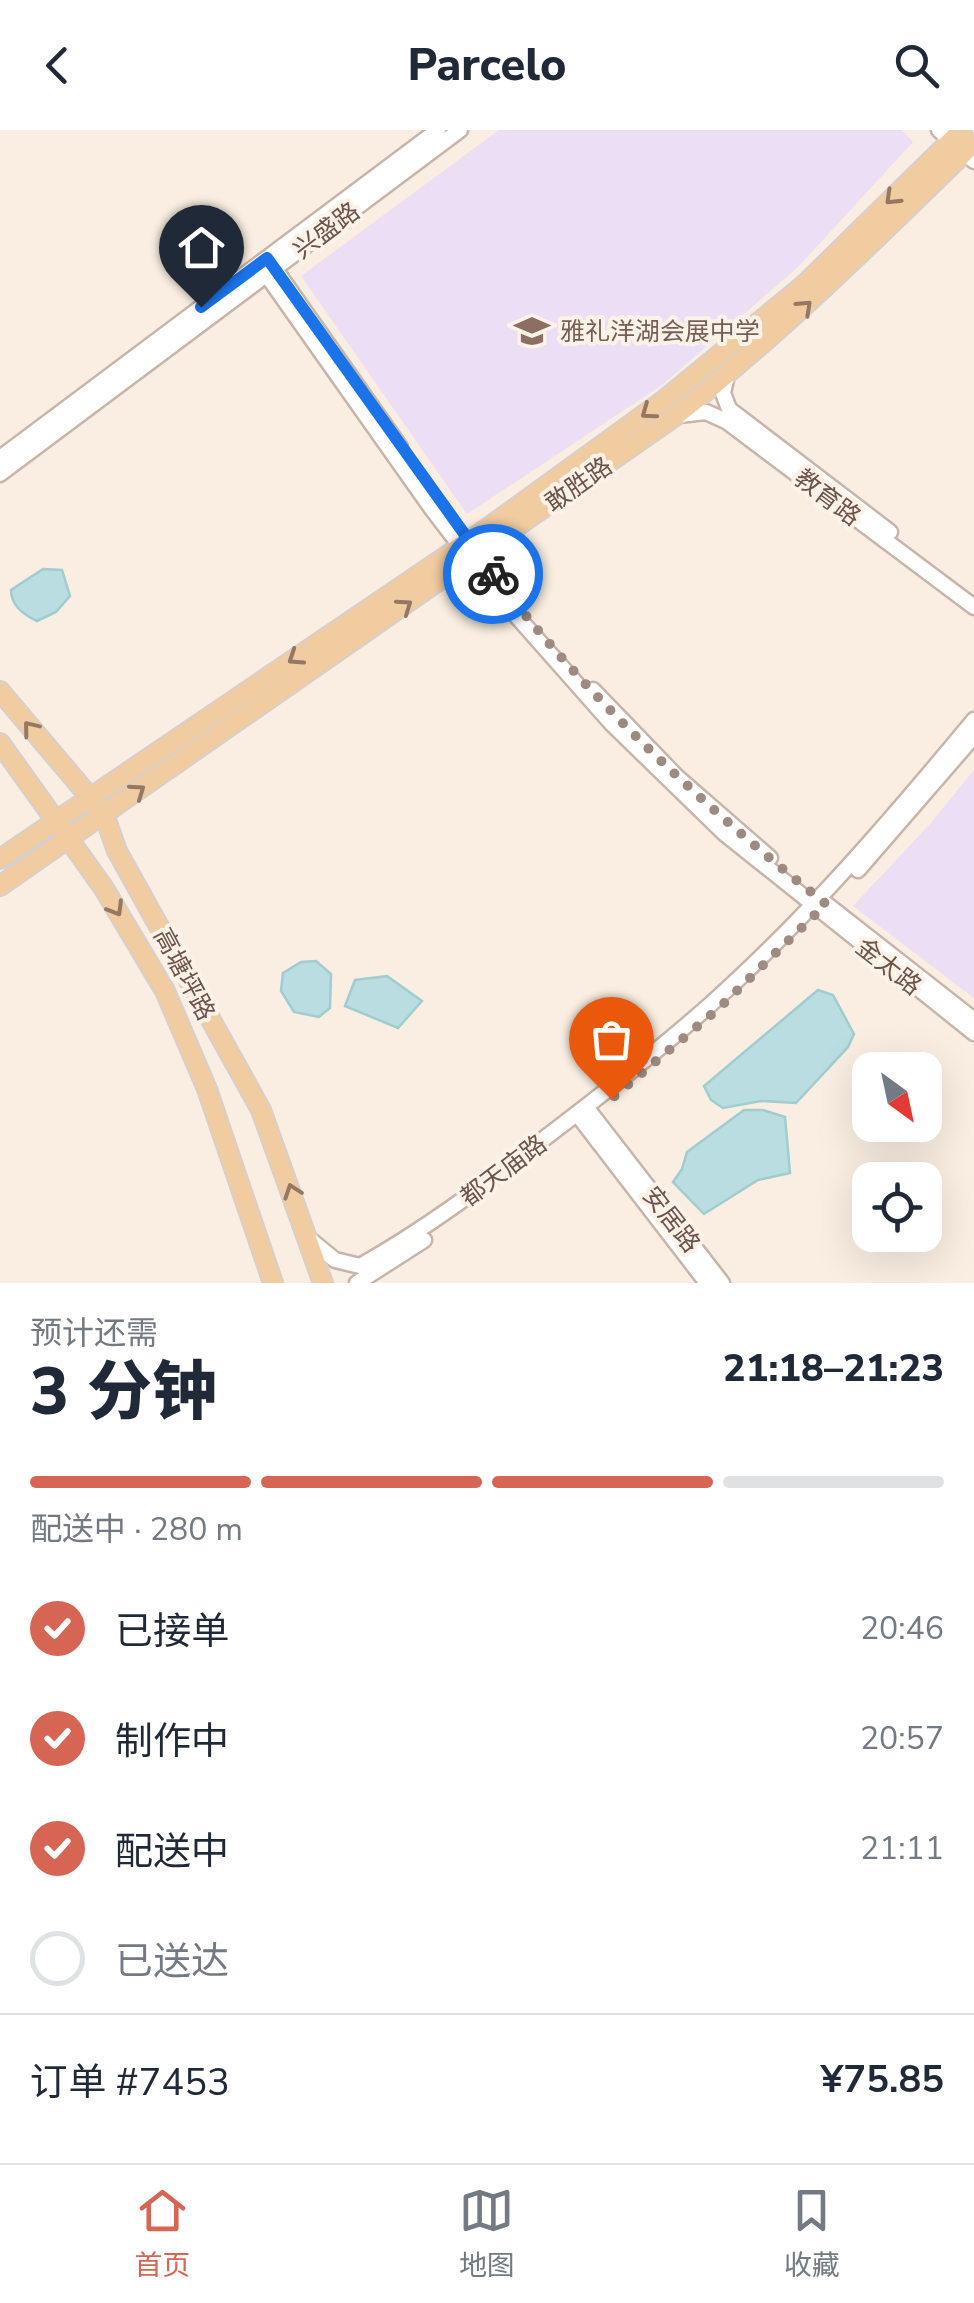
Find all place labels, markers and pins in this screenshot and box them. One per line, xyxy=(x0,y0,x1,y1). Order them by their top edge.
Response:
pin xyxy=(159,205,244,308)
school or university icon: 雅礼洋湖会展中学 xyxy=(513,312,551,350)
place label: 雅礼洋湖会展中学 xyxy=(560,315,760,349)
pin xyxy=(569,997,654,1100)

